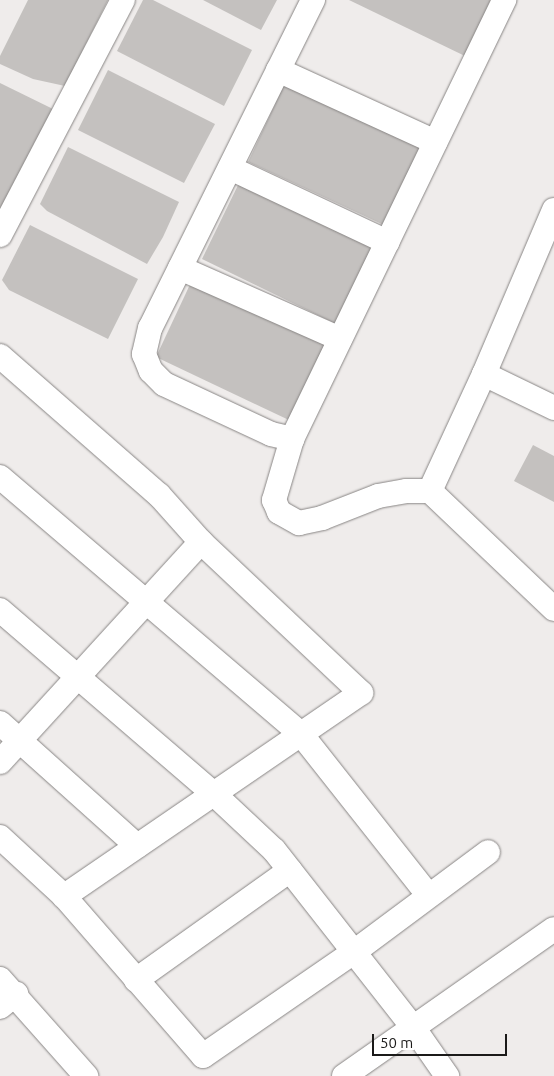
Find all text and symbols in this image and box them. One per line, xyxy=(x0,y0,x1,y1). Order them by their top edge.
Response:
scale bar xyxy=(374,1024,509,1056)
text: 50 m xyxy=(380,1034,413,1051)

